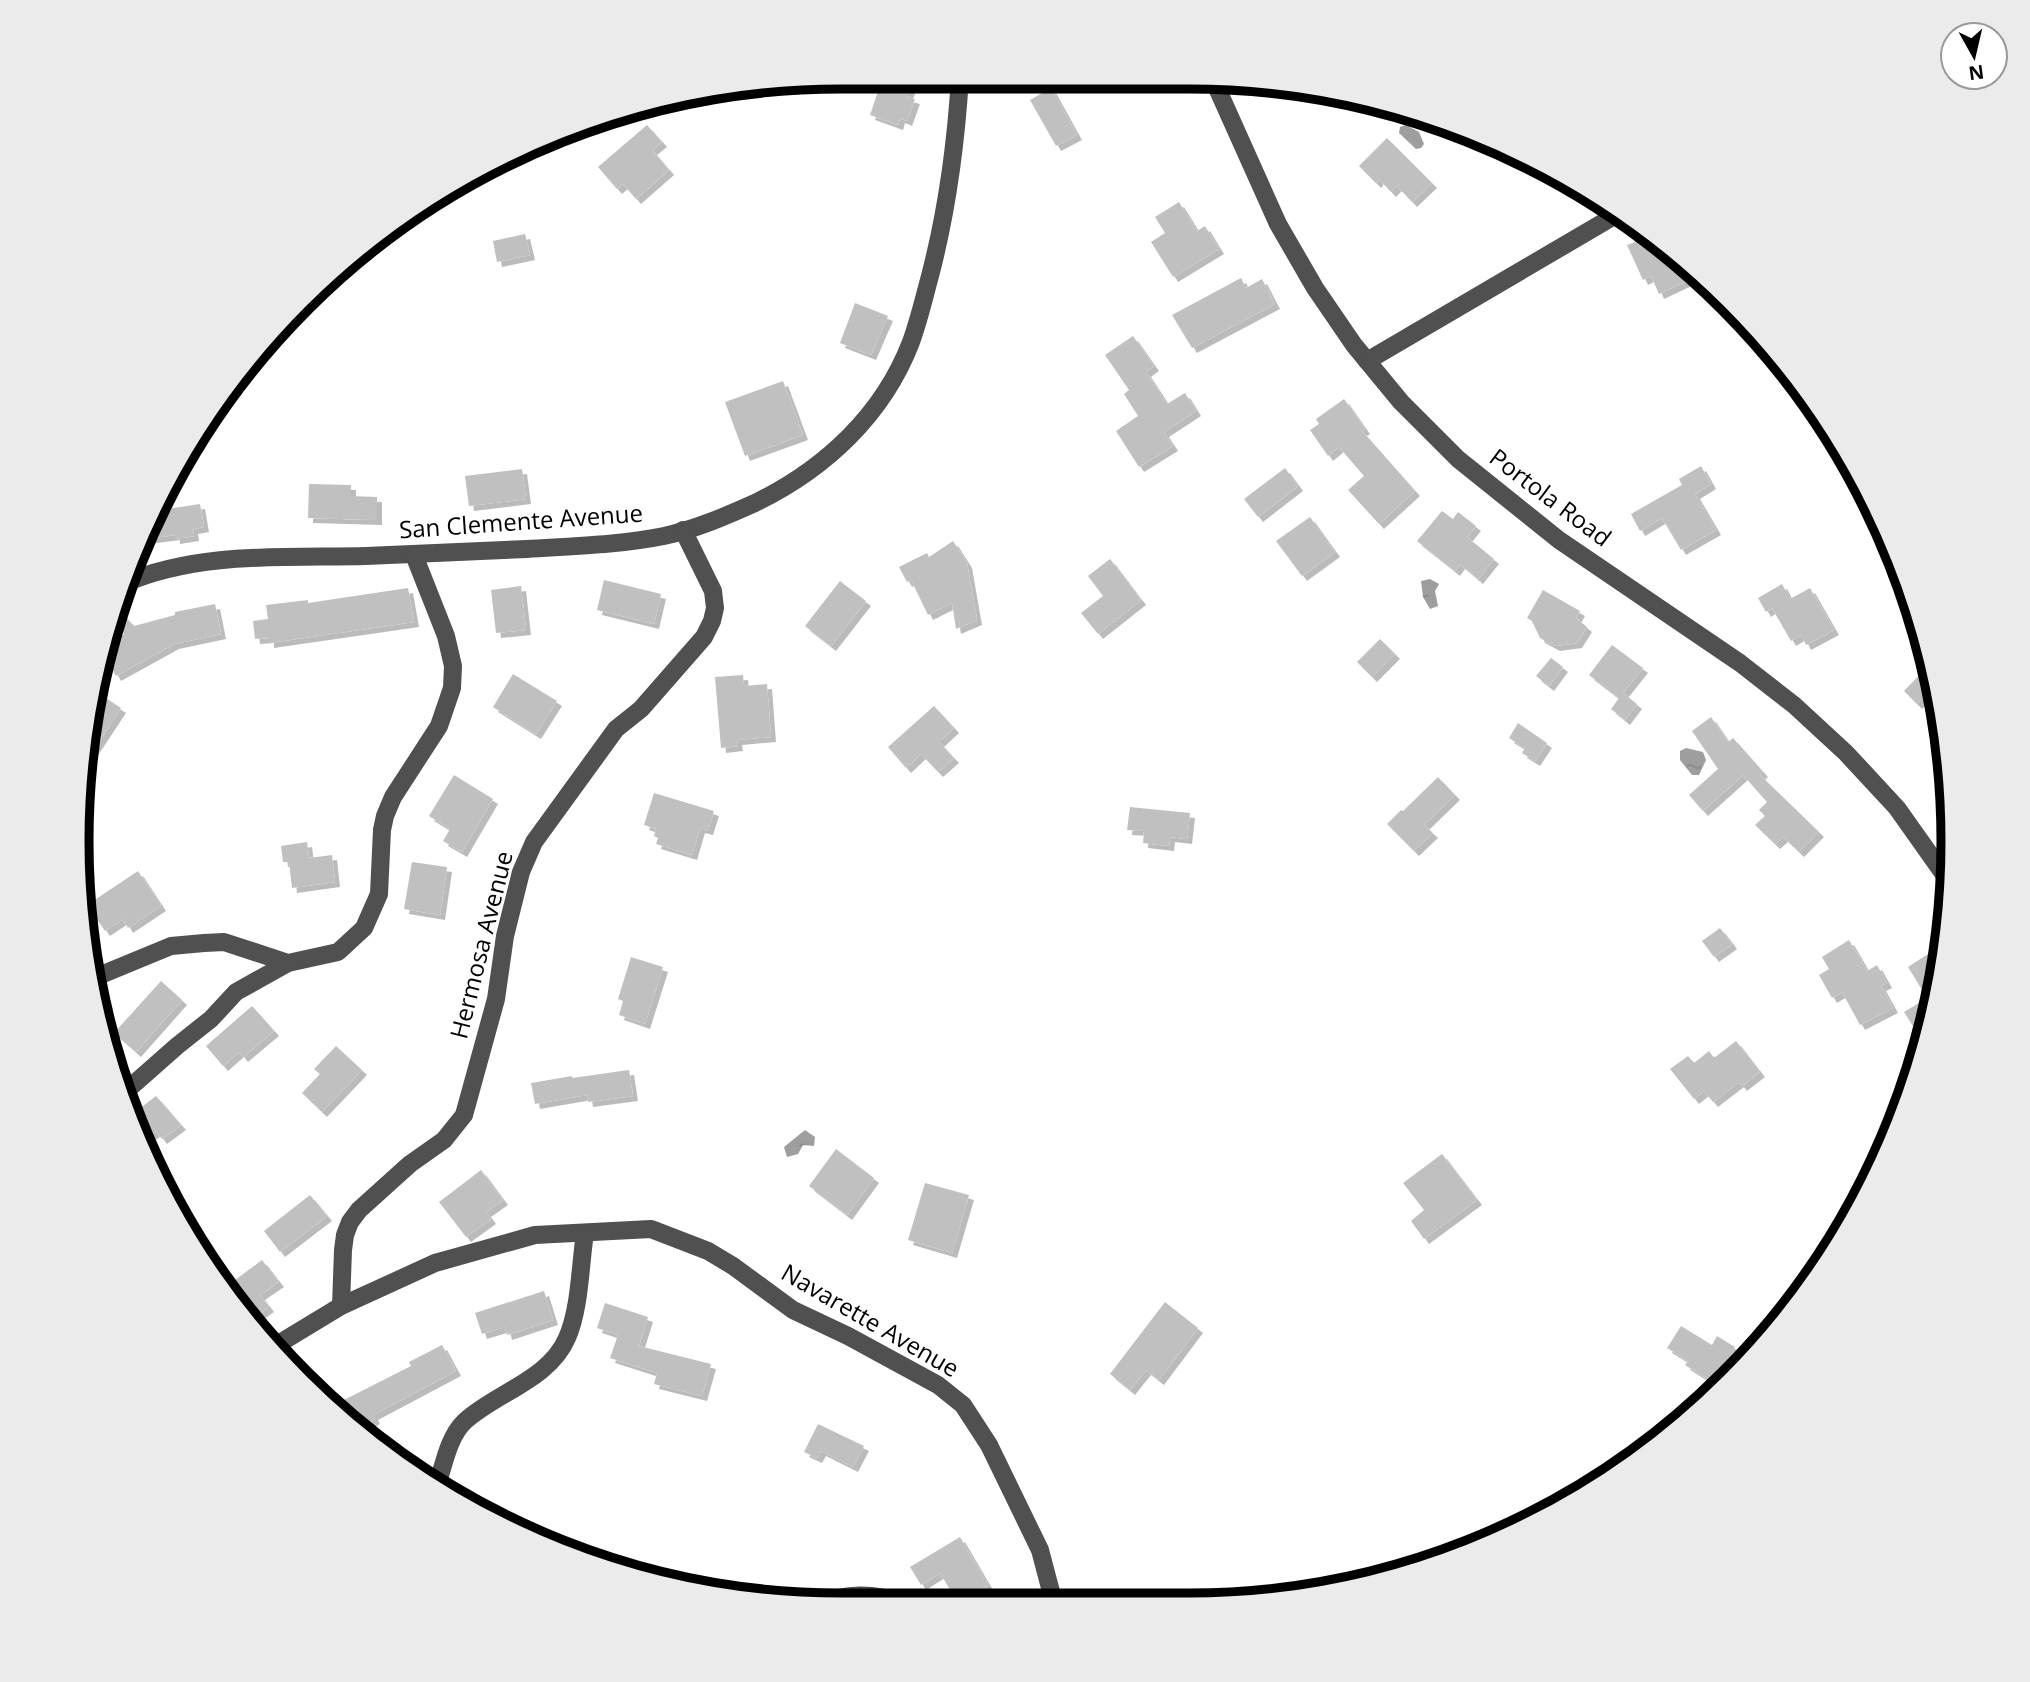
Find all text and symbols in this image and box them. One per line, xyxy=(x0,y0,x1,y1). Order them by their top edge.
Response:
north arrow xyxy=(1939,21,2009,91)
text: N xyxy=(1967,59,1986,87)
street label: Portola Road xyxy=(1483,440,1619,553)
street label: San Clemente Avenue xyxy=(398,496,644,545)
street label: Hermosa Avenue xyxy=(441,847,520,1042)
street label: Navarette Avenue xyxy=(776,1255,966,1384)

